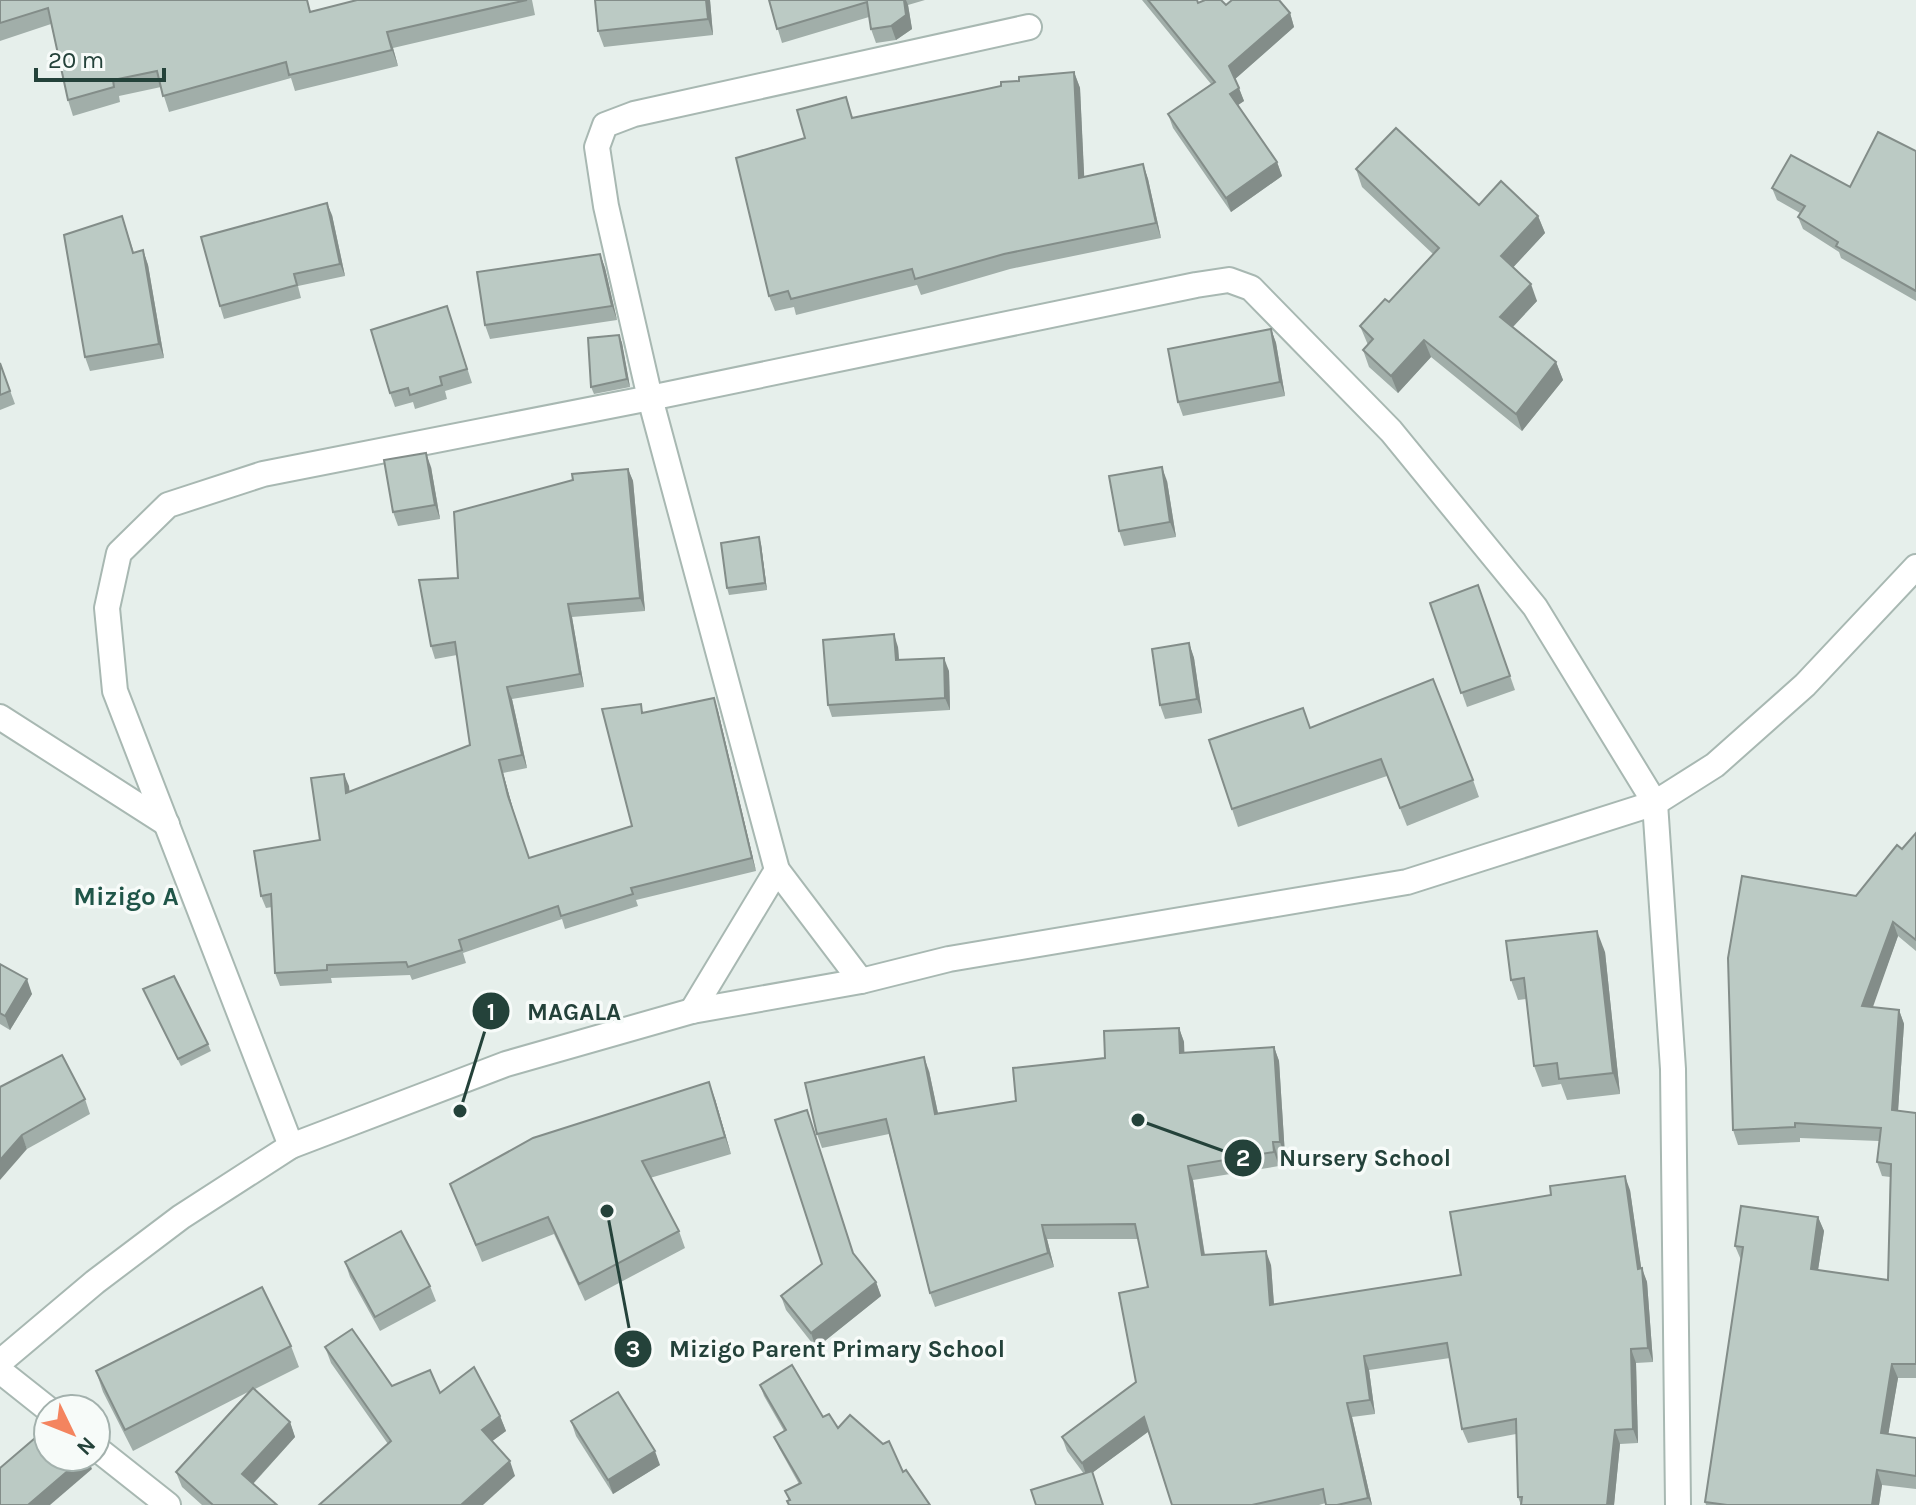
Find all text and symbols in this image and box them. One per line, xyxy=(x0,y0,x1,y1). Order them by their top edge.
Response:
scale bar xyxy=(36,32,164,82)
text: 20 m xyxy=(48,46,104,74)
district label: Mizigo A xyxy=(73,881,179,912)
callout: MAGALA xyxy=(471,987,637,1035)
text: 1 xyxy=(487,998,495,1026)
text: MAGALA xyxy=(527,998,621,1026)
callout: Nursery School xyxy=(1223,1134,1467,1182)
text: 2 xyxy=(1236,1144,1250,1172)
text: Nursery School xyxy=(1279,1144,1451,1172)
callout: Mizigo Parent Primary School xyxy=(613,1325,1021,1373)
text: 3 xyxy=(626,1335,640,1363)
text: Mizigo Parent Primary School xyxy=(669,1335,1005,1363)
north arrow xyxy=(32,1393,112,1473)
text: N xyxy=(71,1431,101,1461)

